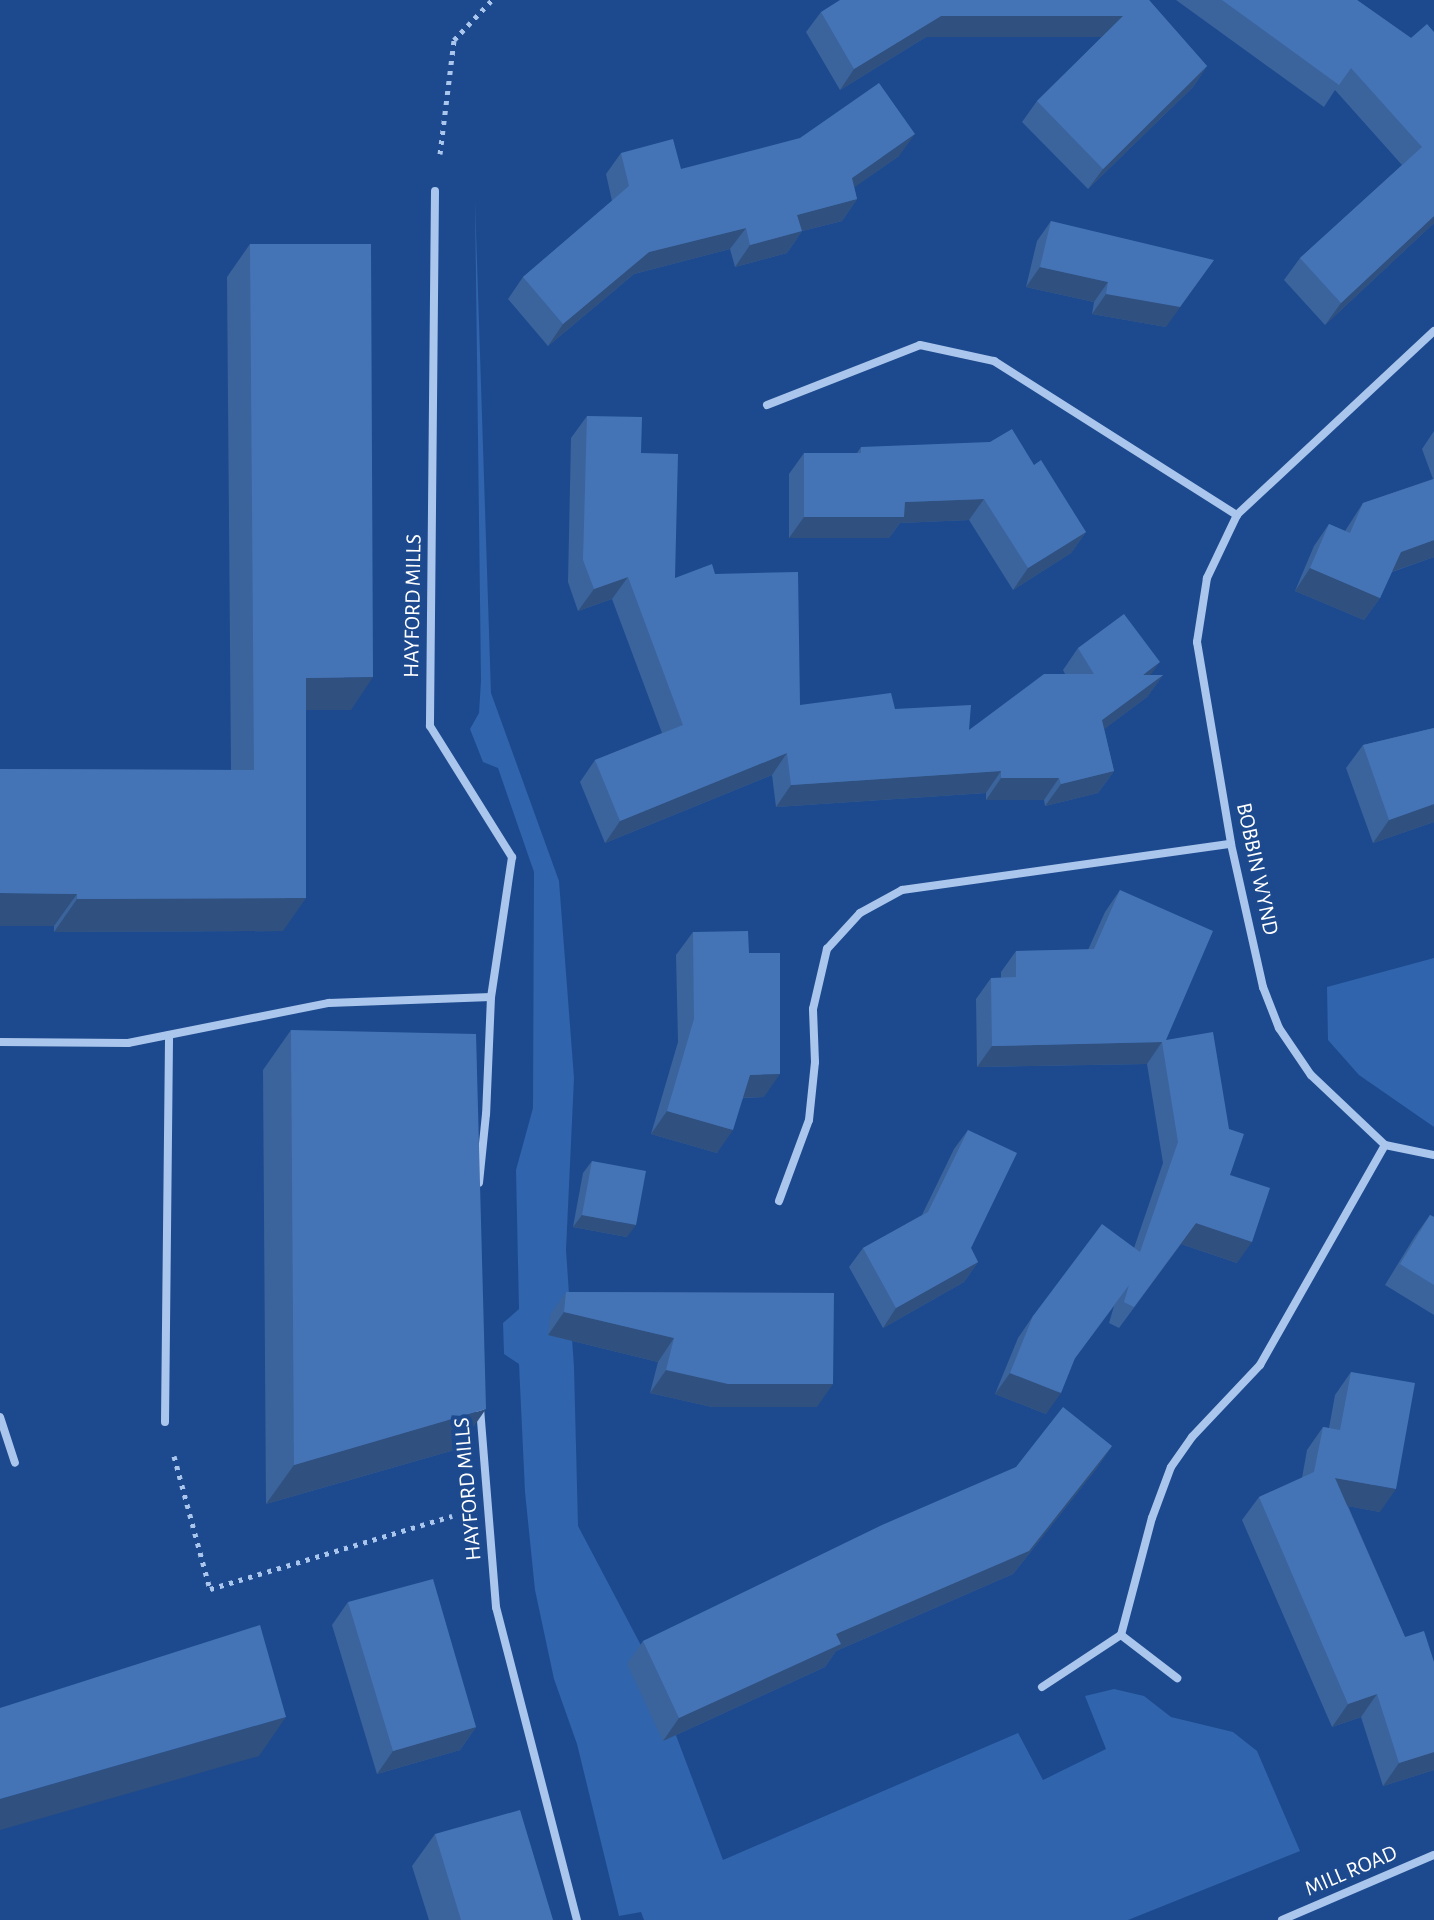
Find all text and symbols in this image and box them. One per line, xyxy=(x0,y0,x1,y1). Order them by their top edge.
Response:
street label: HAYFORD MILLS xyxy=(399,534,427,678)
street label: BOBBIN WYND xyxy=(1230,800,1284,938)
street label: HAYFORD MILLS xyxy=(449,1416,487,1562)
street label: MILL ROAD xyxy=(1301,1840,1401,1902)

